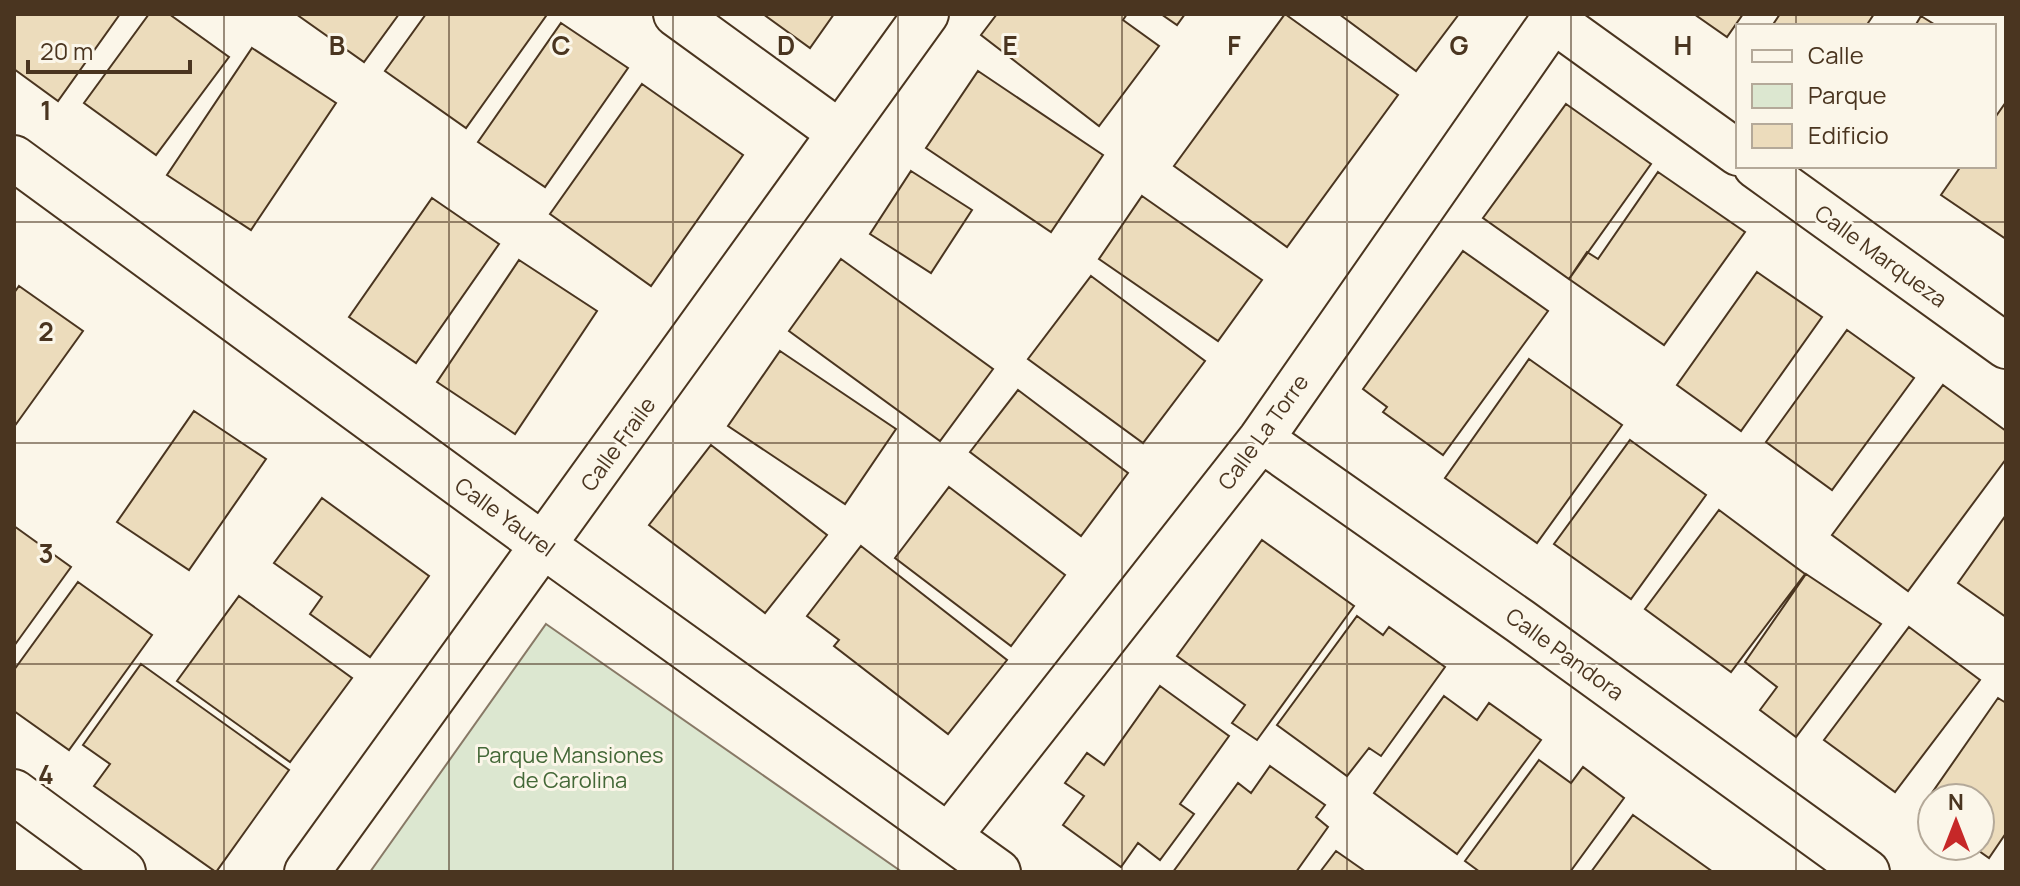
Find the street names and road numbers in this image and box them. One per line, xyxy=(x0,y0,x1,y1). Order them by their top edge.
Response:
street label: Calle Marqueza xyxy=(1809,198,1953,314)
street label: Calle La Torre xyxy=(1211,368,1315,496)
street label: Calle Fraile xyxy=(574,391,662,497)
street label: Calle Yaurel xyxy=(449,470,561,564)
street label: Calle Pandora xyxy=(1500,601,1630,707)

